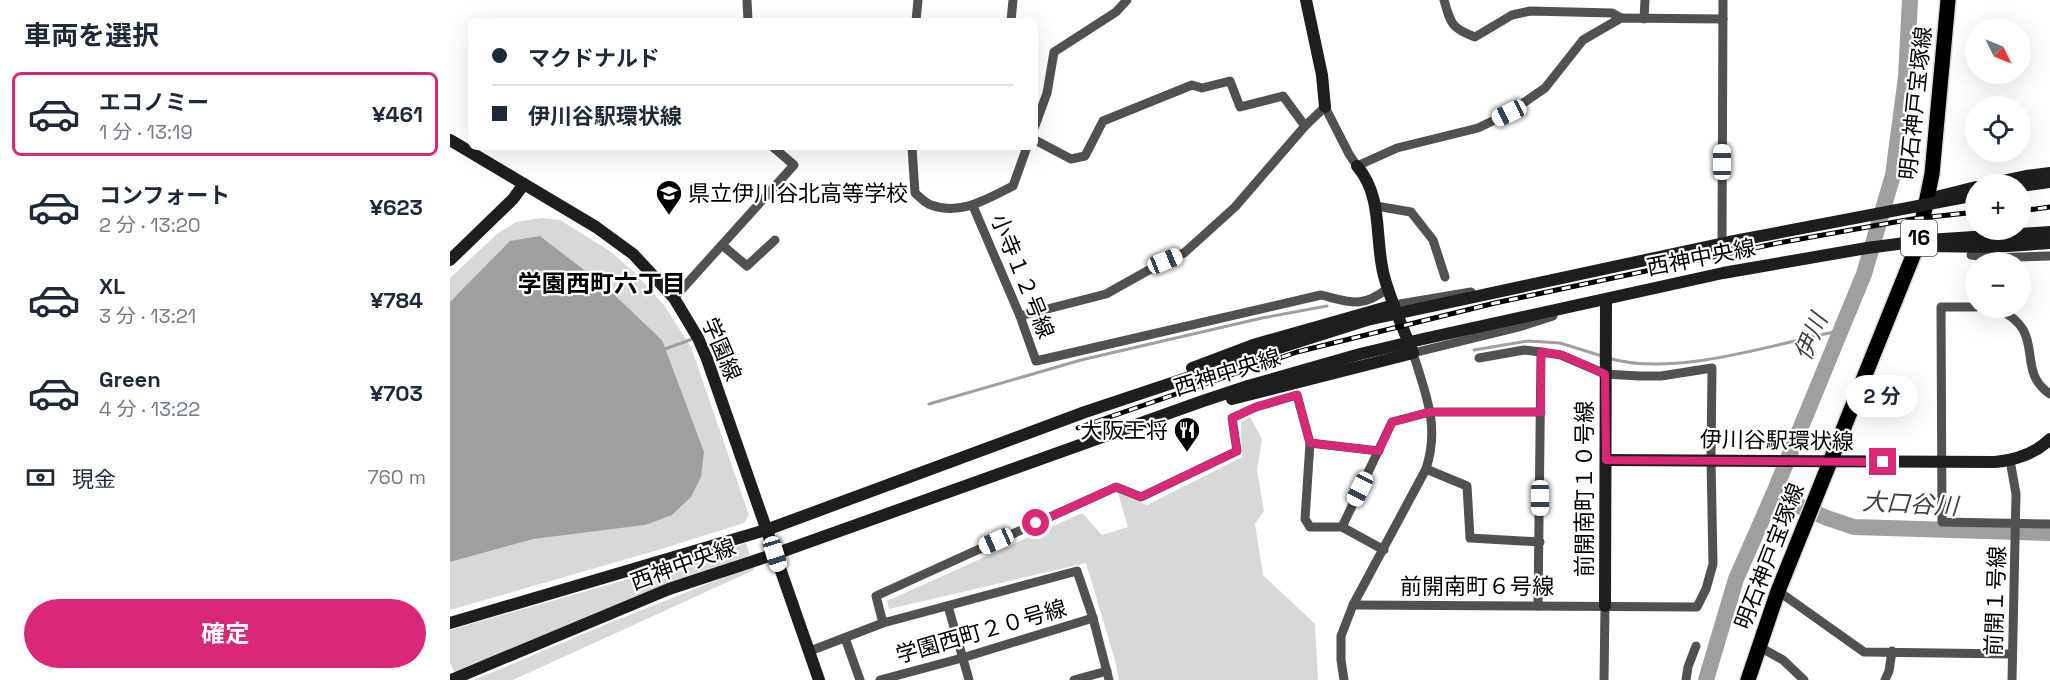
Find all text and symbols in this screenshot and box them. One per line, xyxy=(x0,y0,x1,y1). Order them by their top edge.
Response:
text: 車両を選択 xyxy=(24,18,159,53)
north arrow xyxy=(1965,18,2031,84)
map controls xyxy=(1965,18,2031,318)
street label: 明石神戸宝塚線 xyxy=(1893,25,1937,181)
text: マクドナルド xyxy=(528,44,660,72)
icon: car xyxy=(27,87,81,141)
text: エコノミー xyxy=(99,88,209,116)
button: locate xyxy=(1965,96,2031,162)
car xyxy=(1489,97,1529,129)
text: ¥461 xyxy=(372,100,423,128)
text: 伊川谷駅環状線 xyxy=(528,102,682,130)
text: 1 分 · 13:19 xyxy=(99,119,193,145)
car xyxy=(1713,144,1731,180)
button: + xyxy=(1965,174,2031,240)
school or university icon: 県立伊川谷北高等学校 xyxy=(654,178,684,216)
place label: 県立伊川谷北高等学校 xyxy=(688,179,908,207)
icon: car xyxy=(27,180,81,234)
text: コンフォート xyxy=(99,181,230,209)
text: ¥623 xyxy=(369,193,423,221)
street label: 小寺１２号線 xyxy=(985,210,1061,342)
text: 2 分 · 13:20 xyxy=(99,212,201,238)
road number: 16 xyxy=(1901,220,1937,256)
street label: 西神中央線 xyxy=(1644,233,1758,281)
car xyxy=(1145,246,1185,276)
button: − xyxy=(1965,252,2031,318)
district label: 学園西町六丁目 xyxy=(518,268,686,299)
text: XL xyxy=(99,272,125,300)
icon: car xyxy=(27,273,81,327)
text: ¥784 xyxy=(370,286,423,314)
text: 3 分 · 13:21 xyxy=(99,303,196,329)
water label: 伊川 xyxy=(1787,306,1835,365)
street label: 学園線 xyxy=(696,313,748,385)
street label: 西神中央線 xyxy=(1170,343,1284,401)
text: Green xyxy=(99,365,161,393)
icon: car xyxy=(27,366,81,420)
callout: 2 分 xyxy=(1847,375,1919,417)
text: ¥703 xyxy=(370,379,423,407)
text: 2 分 xyxy=(1864,383,1900,409)
text: 4 分 · 13:22 xyxy=(99,396,200,422)
street label: 前開南町１０号線 xyxy=(1570,401,1598,577)
restaurant icon: 大阪王将 xyxy=(1172,415,1202,453)
place label: 大阪王将 xyxy=(1080,416,1168,444)
street label: 伊川谷駅環状線 xyxy=(1700,425,1854,455)
route end xyxy=(1869,448,1896,475)
icon: cash xyxy=(24,461,57,494)
text: 760 m xyxy=(367,464,426,490)
text: 現金 xyxy=(72,465,116,493)
car xyxy=(1344,469,1376,509)
street label: 明石神戸宝塚線 xyxy=(1728,479,1810,633)
car xyxy=(1531,480,1549,516)
water label: 大口谷川 xyxy=(1861,486,1962,522)
route start xyxy=(1022,509,1049,536)
car xyxy=(976,525,1016,557)
street label: 西神中央線 xyxy=(627,532,739,596)
car xyxy=(761,534,789,574)
street label: 前開１号線 xyxy=(1979,546,2011,656)
street label: 前開南町６号線 xyxy=(1400,572,1554,600)
street label: 学園西町２０号線 xyxy=(893,593,1069,669)
button: 確定 xyxy=(24,599,426,668)

